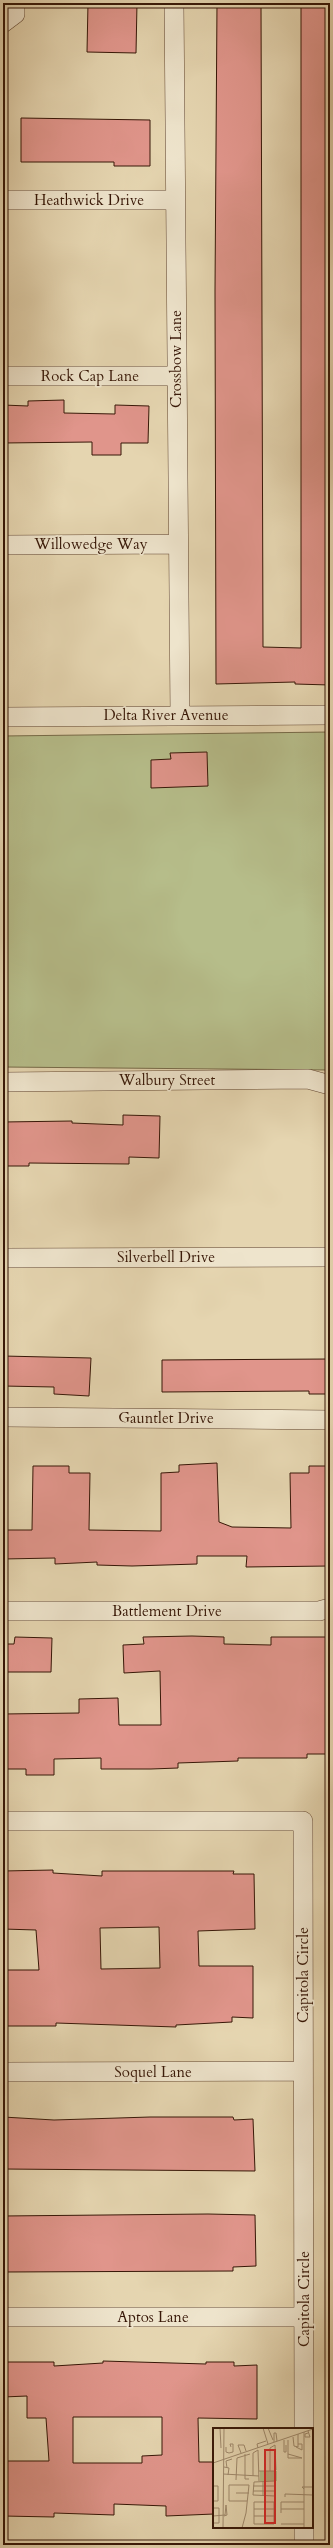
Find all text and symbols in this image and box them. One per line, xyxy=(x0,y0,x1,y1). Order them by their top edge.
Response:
street label: Heathwick Drive xyxy=(34,190,144,210)
street label: Crossbow Lane xyxy=(166,310,186,408)
street label: Rock Cap Lane xyxy=(41,366,139,386)
street label: Willowedge Way xyxy=(33,534,148,554)
street label: Delta River Avenue xyxy=(103,705,229,725)
street label: Walbury Street xyxy=(118,1070,216,1090)
street label: Silverbell Drive xyxy=(117,1247,215,1267)
street label: Gauntlet Drive xyxy=(118,1408,214,1428)
street label: Battlement Drive xyxy=(112,1601,222,1621)
street label: Capitola Circle xyxy=(293,1927,313,2023)
street label: Soquel Lane xyxy=(114,2062,192,2082)
street label: Capitola Circle xyxy=(294,2251,314,2347)
street label: Aptos Lane xyxy=(117,2307,189,2327)
inset map xyxy=(213,2428,313,2528)

